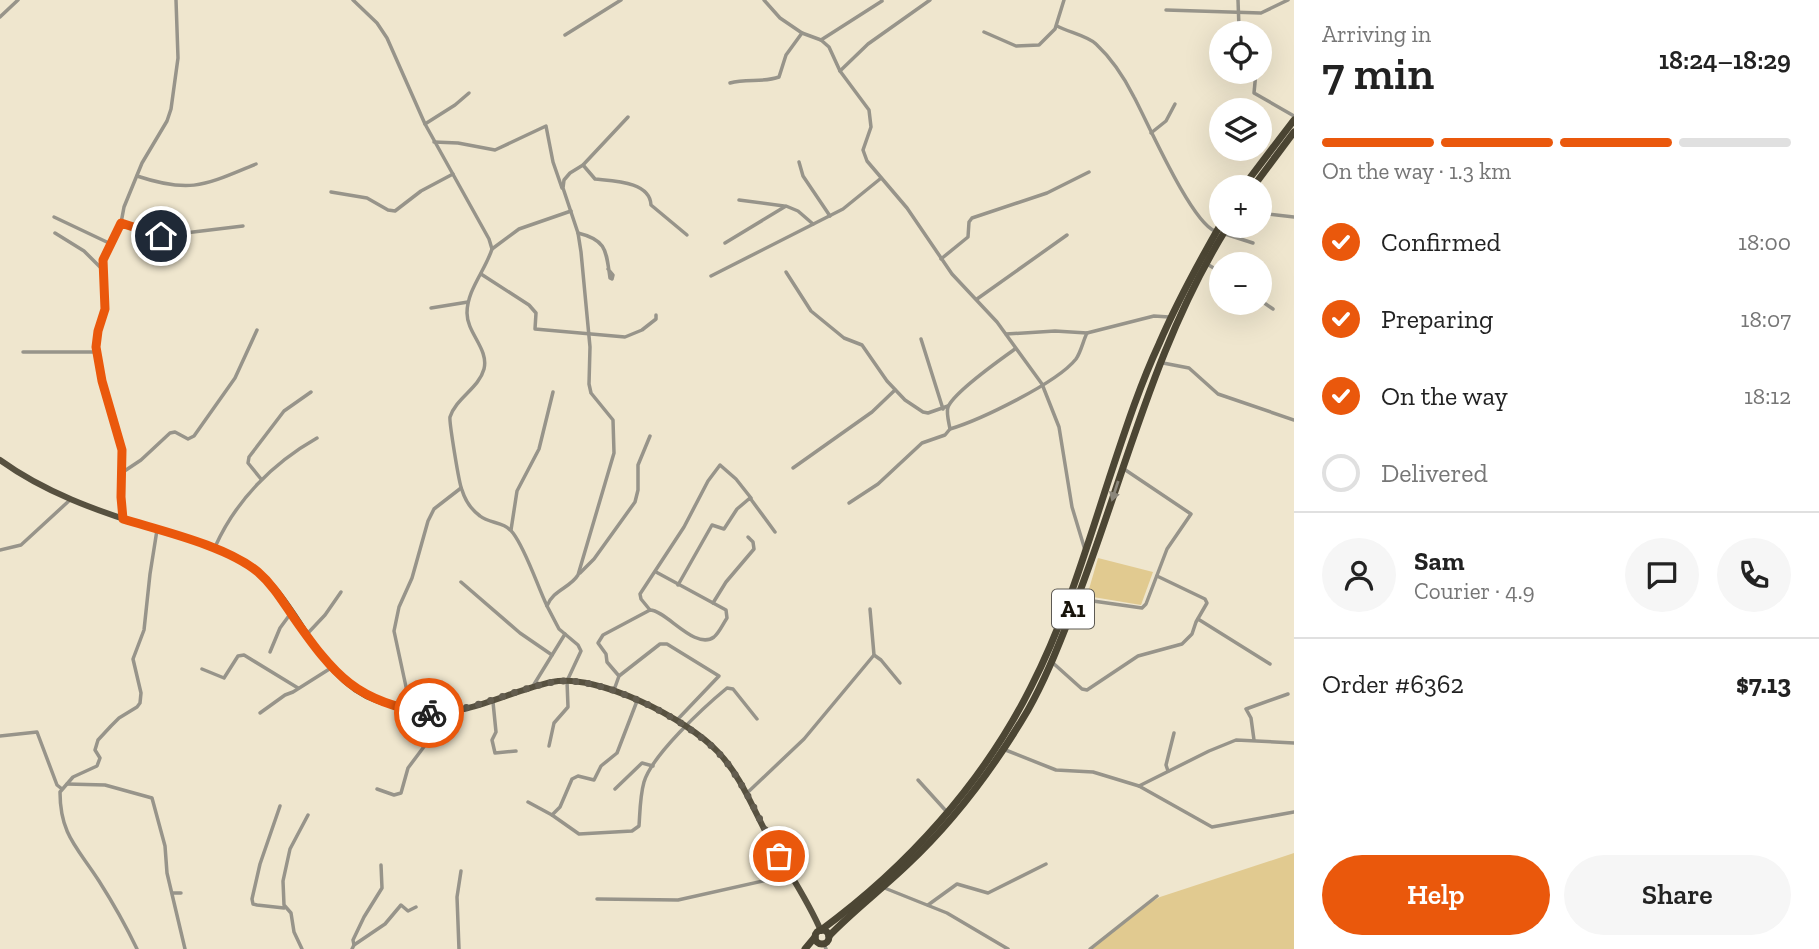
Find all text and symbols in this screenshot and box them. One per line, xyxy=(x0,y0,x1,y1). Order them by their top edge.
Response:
text: Arriving in xyxy=(1322,20,1431,48)
map controls xyxy=(1209,21,1272,315)
button: locate xyxy=(1209,21,1272,84)
text: 18:24–18:29 xyxy=(1659,44,1791,76)
text: 7 min xyxy=(1322,46,1434,101)
button: layers xyxy=(1209,98,1272,161)
text: On the way · 1.3 km xyxy=(1322,157,1511,185)
button: + xyxy=(1209,175,1272,238)
pin xyxy=(131,206,191,266)
icon: home xyxy=(142,217,180,255)
icon: check xyxy=(1322,223,1360,261)
text: Confirmed xyxy=(1381,226,1501,258)
text: 18:00 xyxy=(1738,228,1791,256)
button: − xyxy=(1209,252,1272,315)
icon: check xyxy=(1322,300,1360,338)
text: Preparing xyxy=(1381,303,1493,335)
text: 18:07 xyxy=(1741,305,1791,333)
icon: check xyxy=(1322,377,1360,415)
text: On the way xyxy=(1381,380,1508,412)
text: 18:12 xyxy=(1744,382,1791,410)
text: Delivered xyxy=(1381,457,1488,489)
one-way arrow xyxy=(1109,480,1120,501)
button: person xyxy=(1322,538,1396,612)
button: chat xyxy=(1625,538,1699,612)
button: phone xyxy=(1717,538,1791,612)
text: Sam xyxy=(1414,545,1464,577)
text: Courier · 4.9 xyxy=(1414,577,1535,605)
road number: A1 xyxy=(1052,590,1094,628)
text: Order #6362 xyxy=(1322,668,1464,700)
text: $7.13 xyxy=(1736,668,1791,700)
courier xyxy=(394,678,464,748)
icon: bike xyxy=(410,694,448,732)
pin xyxy=(749,826,809,886)
icon: bag xyxy=(760,837,798,875)
button: Help xyxy=(1322,855,1550,935)
button: Share xyxy=(1564,855,1791,935)

